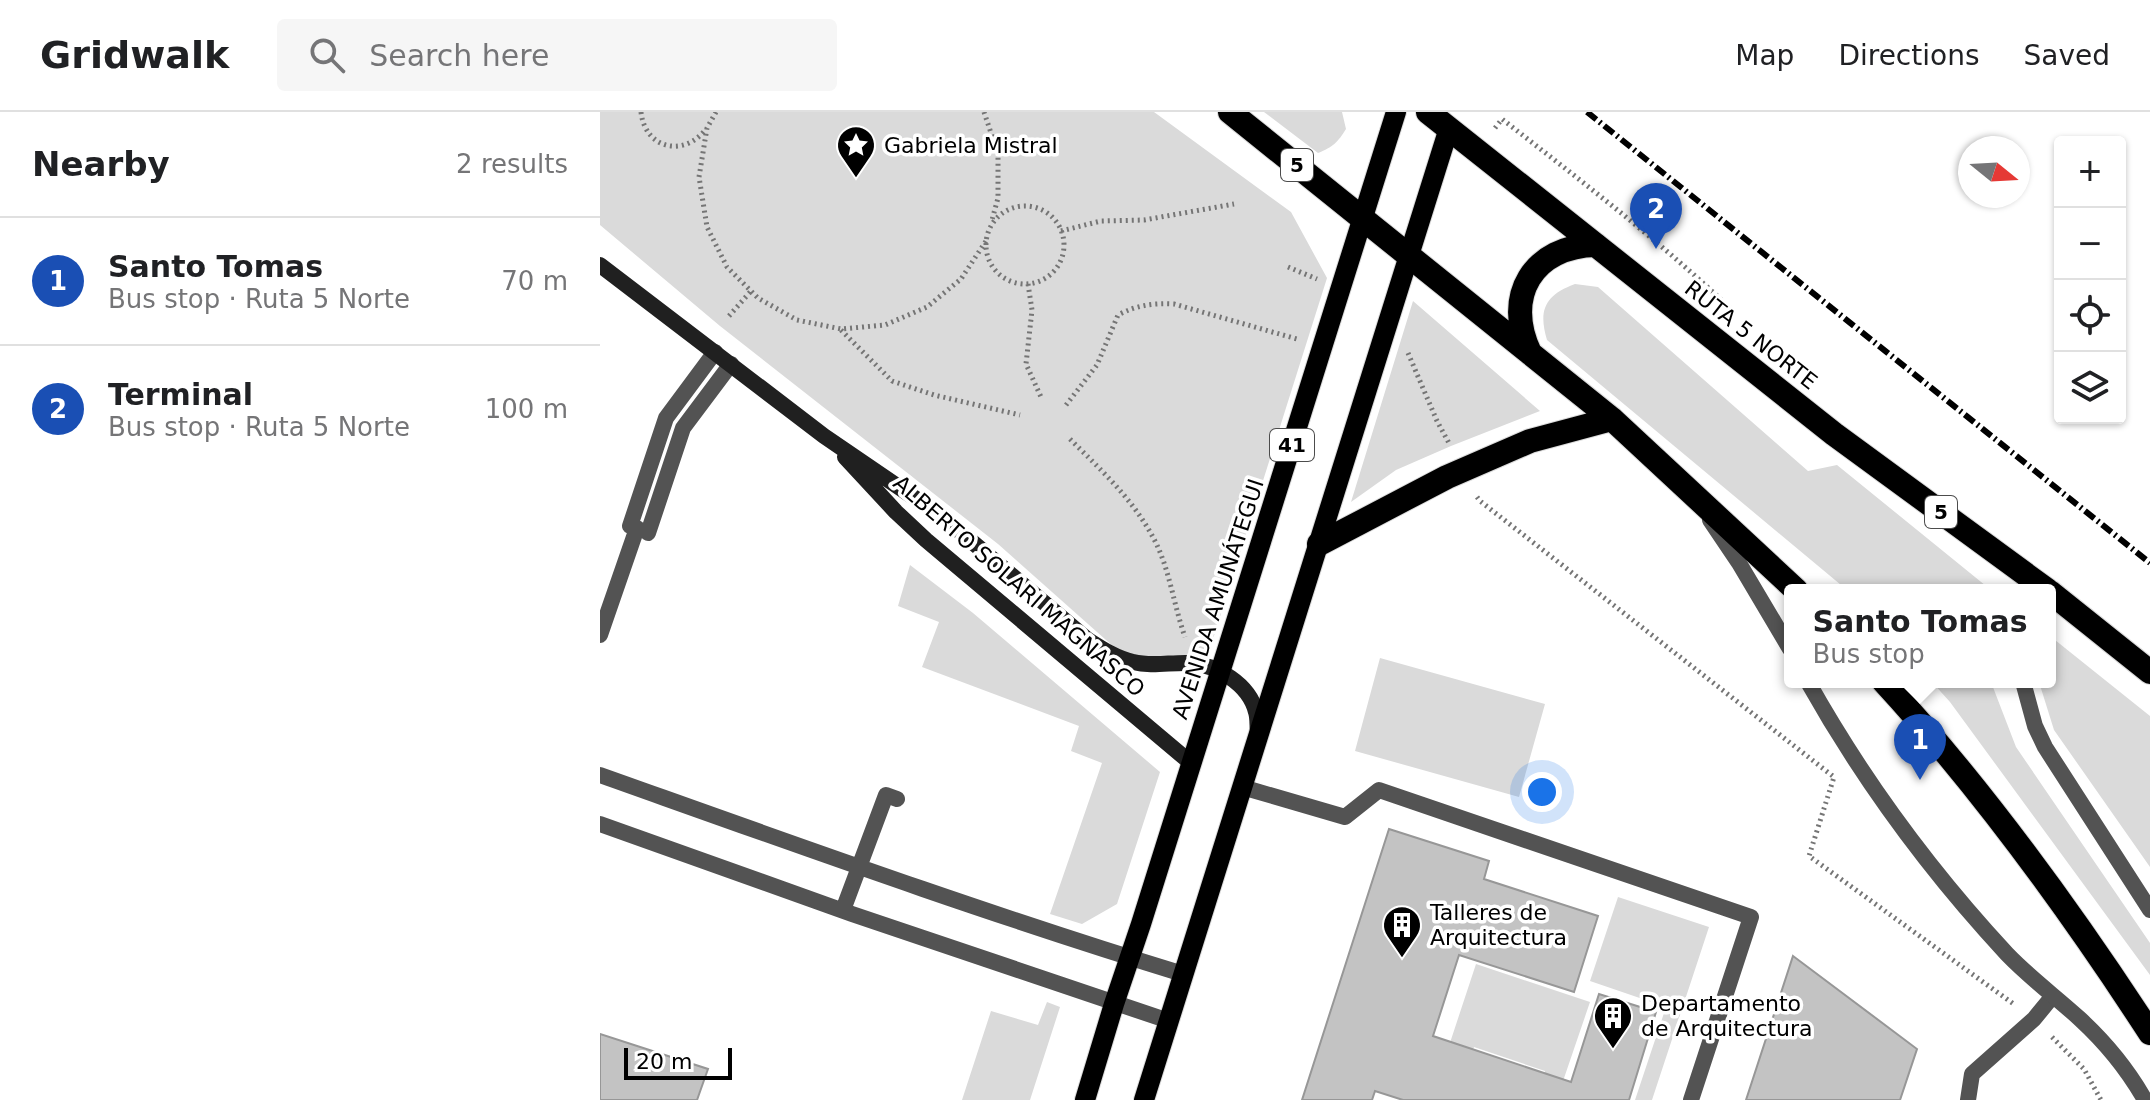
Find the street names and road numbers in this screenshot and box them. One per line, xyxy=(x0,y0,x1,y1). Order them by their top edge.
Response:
road number: 5 xyxy=(1281,149,1313,181)
street label: RUTA 5 NORTE xyxy=(1680,276,1822,394)
road number: 41 xyxy=(1270,429,1314,461)
street label: ALBERTO SOLARI MAGNASCO xyxy=(888,470,1150,702)
street label: AVENIDA AMUNÁTEGUI xyxy=(1167,476,1269,722)
road number: 5 xyxy=(1925,496,1957,528)

